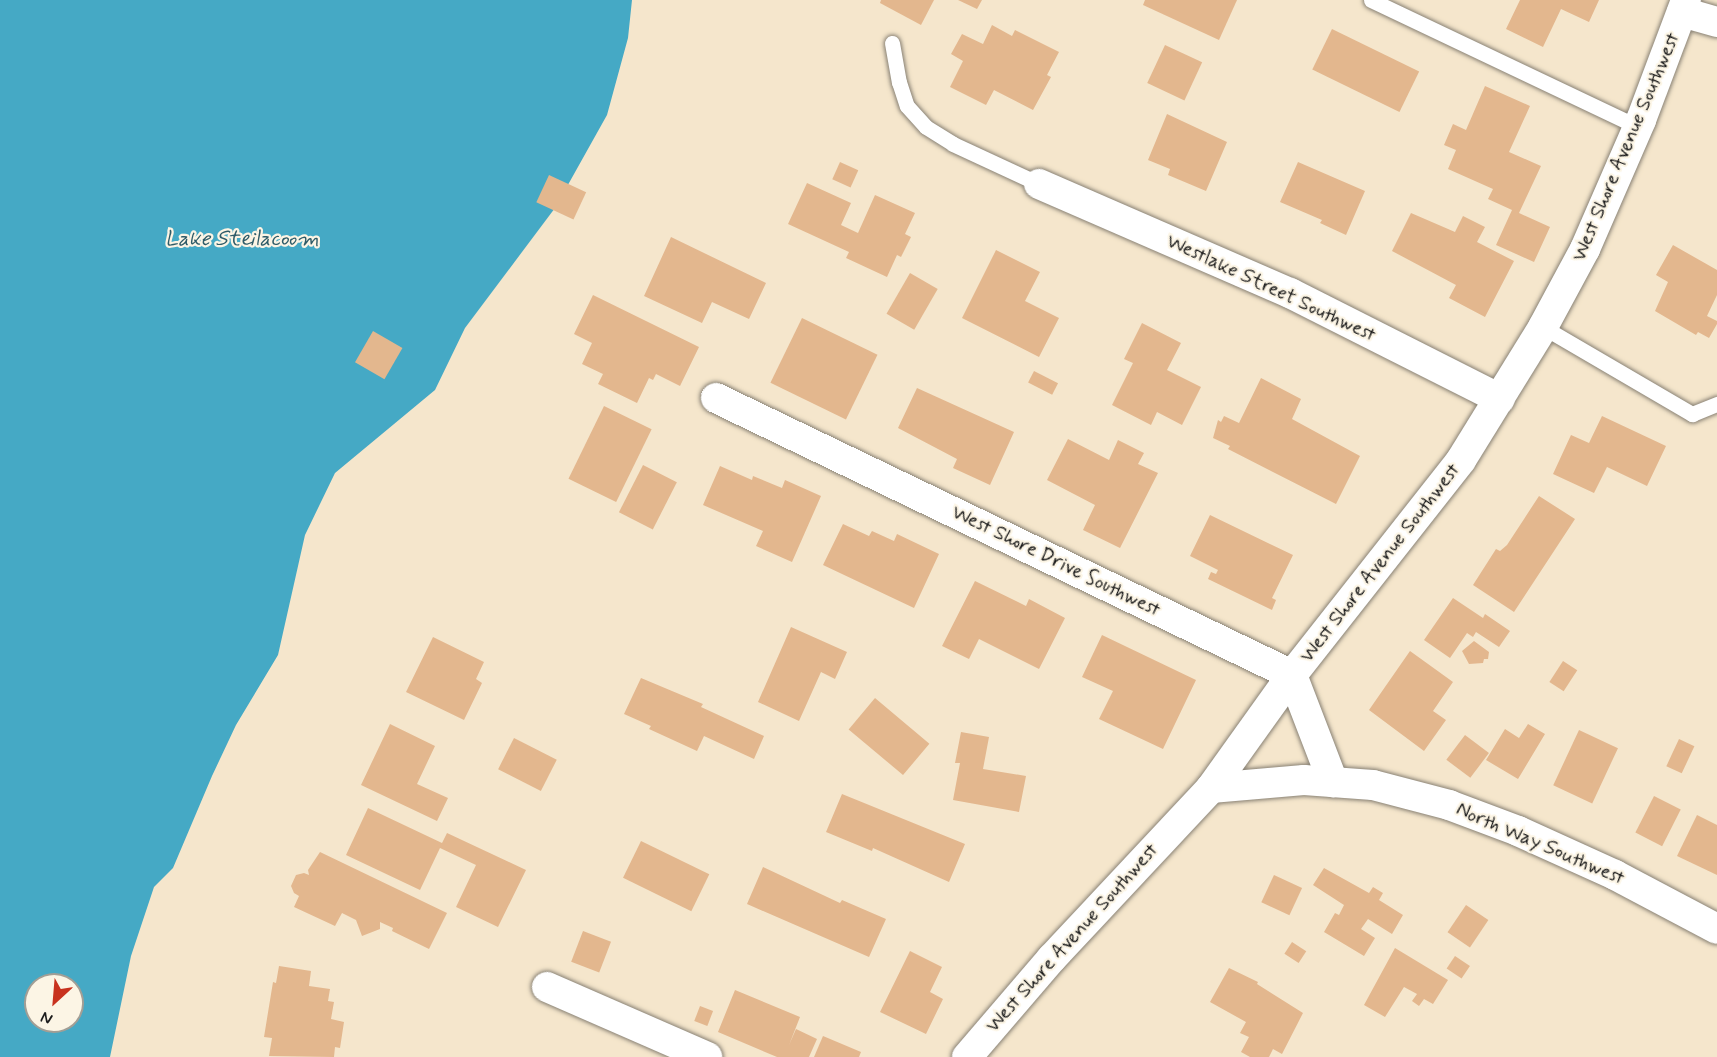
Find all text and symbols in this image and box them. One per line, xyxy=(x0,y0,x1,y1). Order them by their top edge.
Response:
street label: West Shore Avenue Southwest xyxy=(1567,29,1685,265)
water label: Lake Steilacoom xyxy=(167,226,317,252)
street label: Westlake Street Southwest xyxy=(1164,229,1378,347)
street label: West Shore Avenue Southwest xyxy=(1294,458,1466,668)
street label: West Shore Drive Southwest xyxy=(948,500,1164,622)
street label: North Way Southwest xyxy=(1454,798,1626,890)
street label: West Shore Avenue Southwest xyxy=(980,838,1164,1038)
north arrow xyxy=(24,973,84,1033)
text: N xyxy=(37,1006,56,1030)

